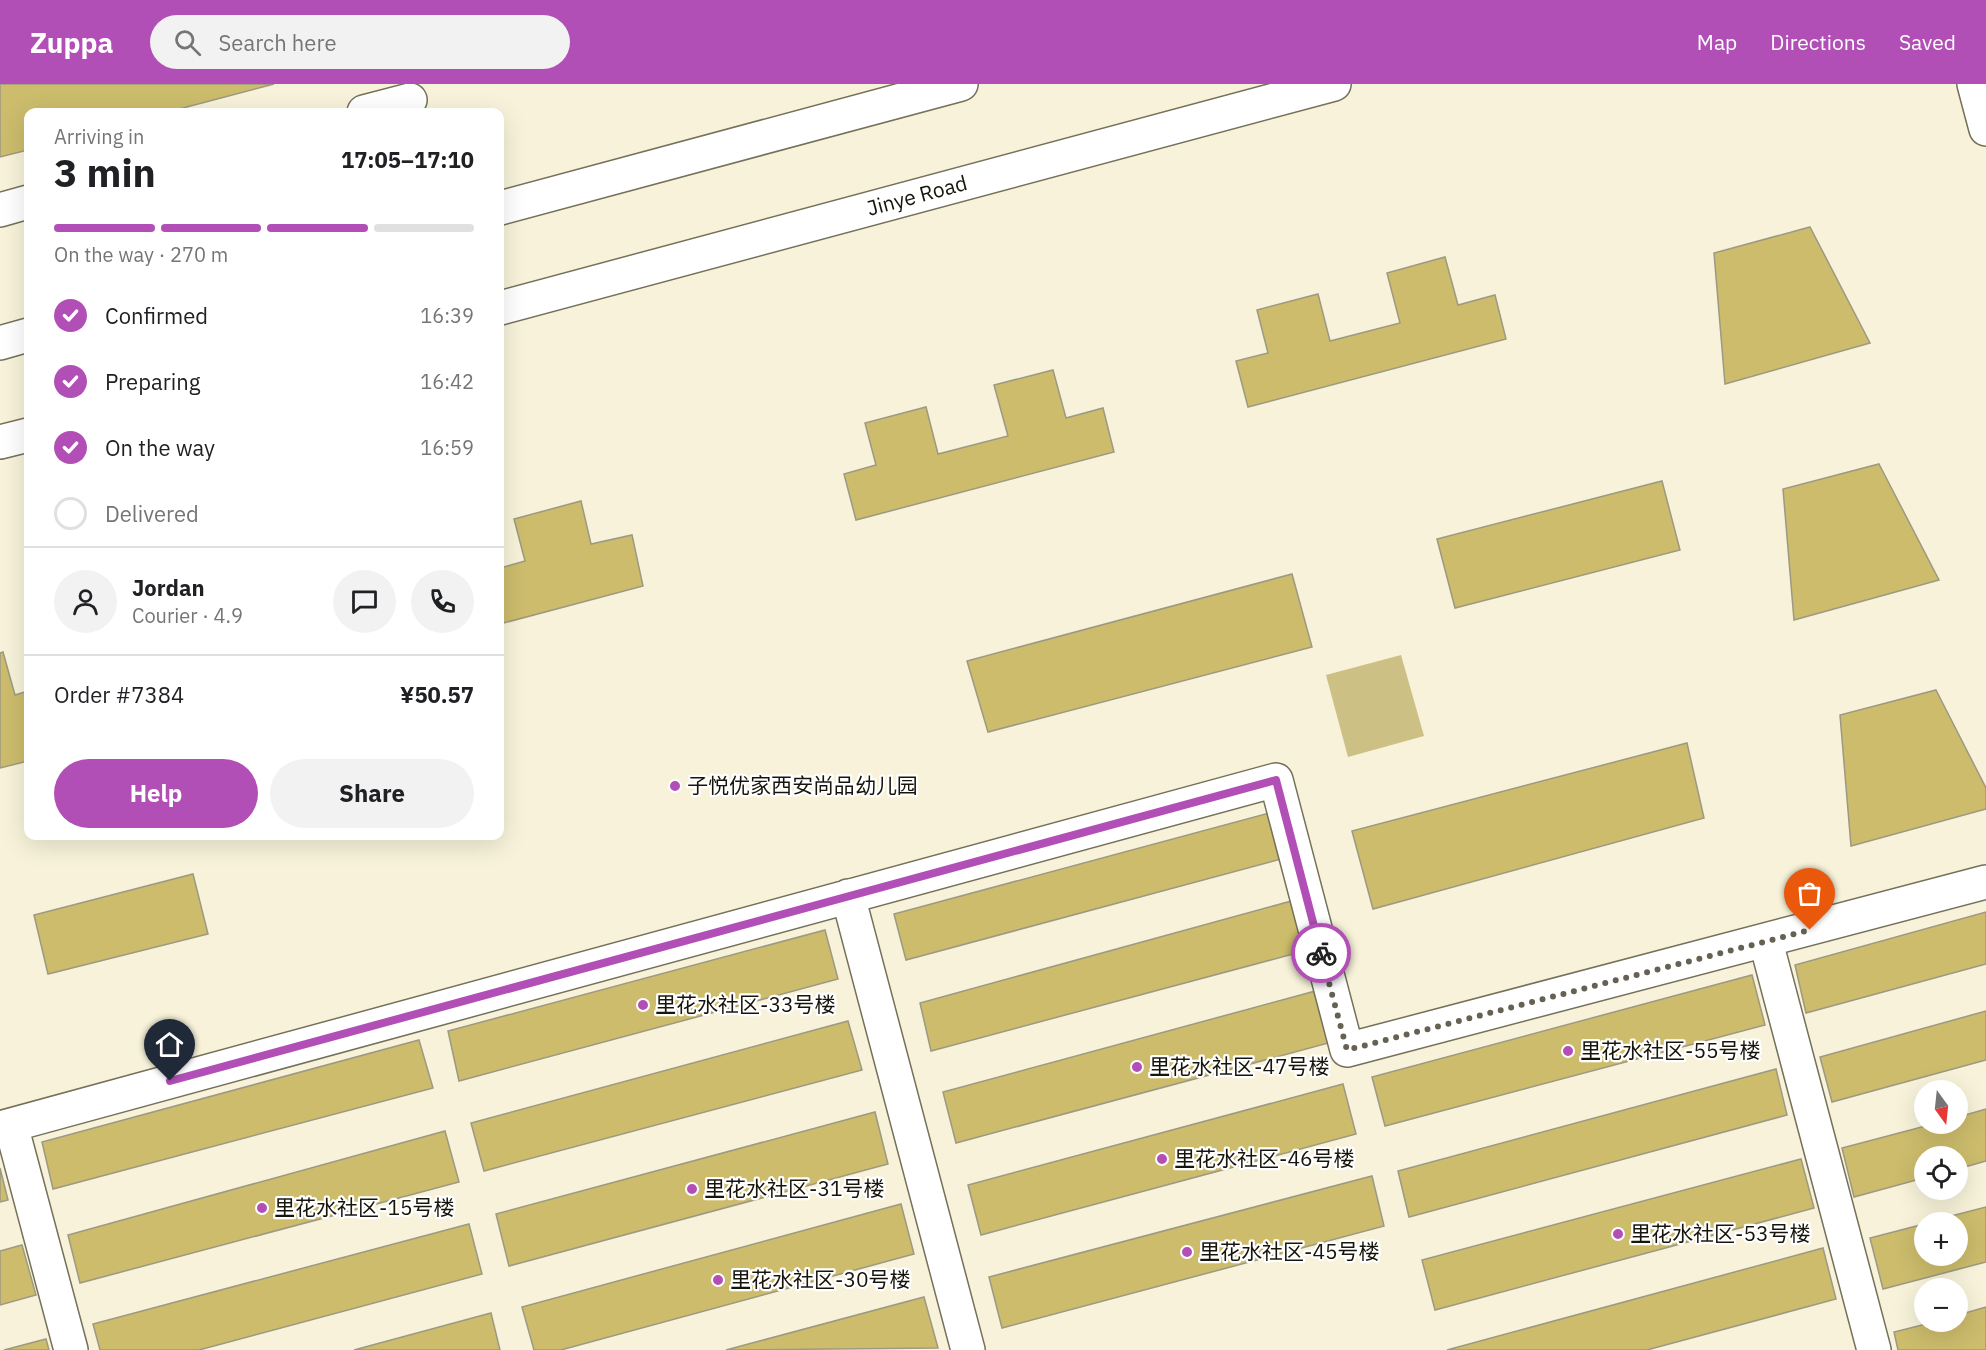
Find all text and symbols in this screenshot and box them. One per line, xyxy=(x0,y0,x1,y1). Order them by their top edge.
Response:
search box xyxy=(150,15,570,69)
text: Zuppa xyxy=(30,24,114,61)
icon: search xyxy=(171,26,204,59)
text: Search here xyxy=(219,28,336,57)
text: Map xyxy=(1697,28,1737,56)
text: Directions xyxy=(1770,28,1866,56)
text: Saved xyxy=(1899,28,1956,56)
text: Arriving in xyxy=(54,123,144,150)
text: 17:05–17:10 xyxy=(341,145,474,174)
text: 3 min xyxy=(54,147,156,198)
street label: Jinye Road xyxy=(863,168,970,222)
text: On the way · 270 m xyxy=(54,241,228,268)
icon: check xyxy=(54,299,87,332)
text: Confirmed xyxy=(105,301,208,330)
text: 16:39 xyxy=(420,302,474,329)
icon: check xyxy=(54,365,87,398)
text: Preparing xyxy=(105,367,200,396)
text: 16:42 xyxy=(420,368,474,395)
icon: check xyxy=(54,431,87,464)
text: On the way xyxy=(105,433,215,462)
text: 16:59 xyxy=(420,434,474,461)
text: Delivered xyxy=(105,499,199,528)
button: person xyxy=(54,570,117,633)
button: chat xyxy=(333,570,396,633)
button: phone xyxy=(411,570,474,633)
text: Jordan xyxy=(132,573,205,602)
text: Courier · 4.9 xyxy=(132,602,243,629)
text: Order #7384 xyxy=(54,680,184,709)
text: ¥50.57 xyxy=(400,680,474,709)
button: Help xyxy=(54,759,258,828)
button: Share xyxy=(270,759,474,828)
place label: 子悦优家西安尚品幼儿园 xyxy=(687,771,918,799)
marker: 子悦优家西安尚品幼儿园 xyxy=(668,779,682,793)
pin xyxy=(1784,868,1835,930)
icon: bag xyxy=(1793,877,1826,910)
courier xyxy=(1291,923,1351,983)
icon: bike xyxy=(1305,937,1338,970)
place label: 里花水社区-33号楼 xyxy=(655,990,836,1018)
marker: 里花水社区-33号楼 xyxy=(636,998,650,1012)
pin xyxy=(144,1019,195,1081)
icon: home xyxy=(153,1028,186,1061)
place label: 里花水社区-55号楼 xyxy=(1580,1036,1761,1064)
marker: 里花水社区-55号楼 xyxy=(1561,1044,1575,1058)
place label: 里花水社区-47号楼 xyxy=(1149,1052,1330,1080)
marker: 里花水社区-47号楼 xyxy=(1130,1060,1144,1074)
north arrow xyxy=(1914,1080,1968,1134)
map controls xyxy=(1914,1080,1968,1332)
place label: 里花水社区-46号楼 xyxy=(1174,1144,1355,1172)
button: locate xyxy=(1914,1146,1968,1200)
marker: 里花水社区-46号楼 xyxy=(1155,1152,1169,1166)
place label: 里花水社区-31号楼 xyxy=(704,1174,885,1202)
marker: 里花水社区-31号楼 xyxy=(685,1182,699,1196)
place label: 里花水社区-15号楼 xyxy=(274,1193,455,1221)
marker: 里花水社区-15号楼 xyxy=(255,1201,269,1215)
button: + xyxy=(1914,1212,1968,1266)
place label: 里花水社区-53号楼 xyxy=(1630,1219,1811,1247)
marker: 里花水社区-53号楼 xyxy=(1611,1227,1625,1241)
place label: 里花水社区-45号楼 xyxy=(1199,1237,1380,1265)
marker: 里花水社区-45号楼 xyxy=(1180,1245,1194,1259)
place label: 里花水社区-30号楼 xyxy=(730,1265,911,1293)
marker: 里花水社区-30号楼 xyxy=(711,1273,725,1287)
button: − xyxy=(1914,1278,1968,1332)

